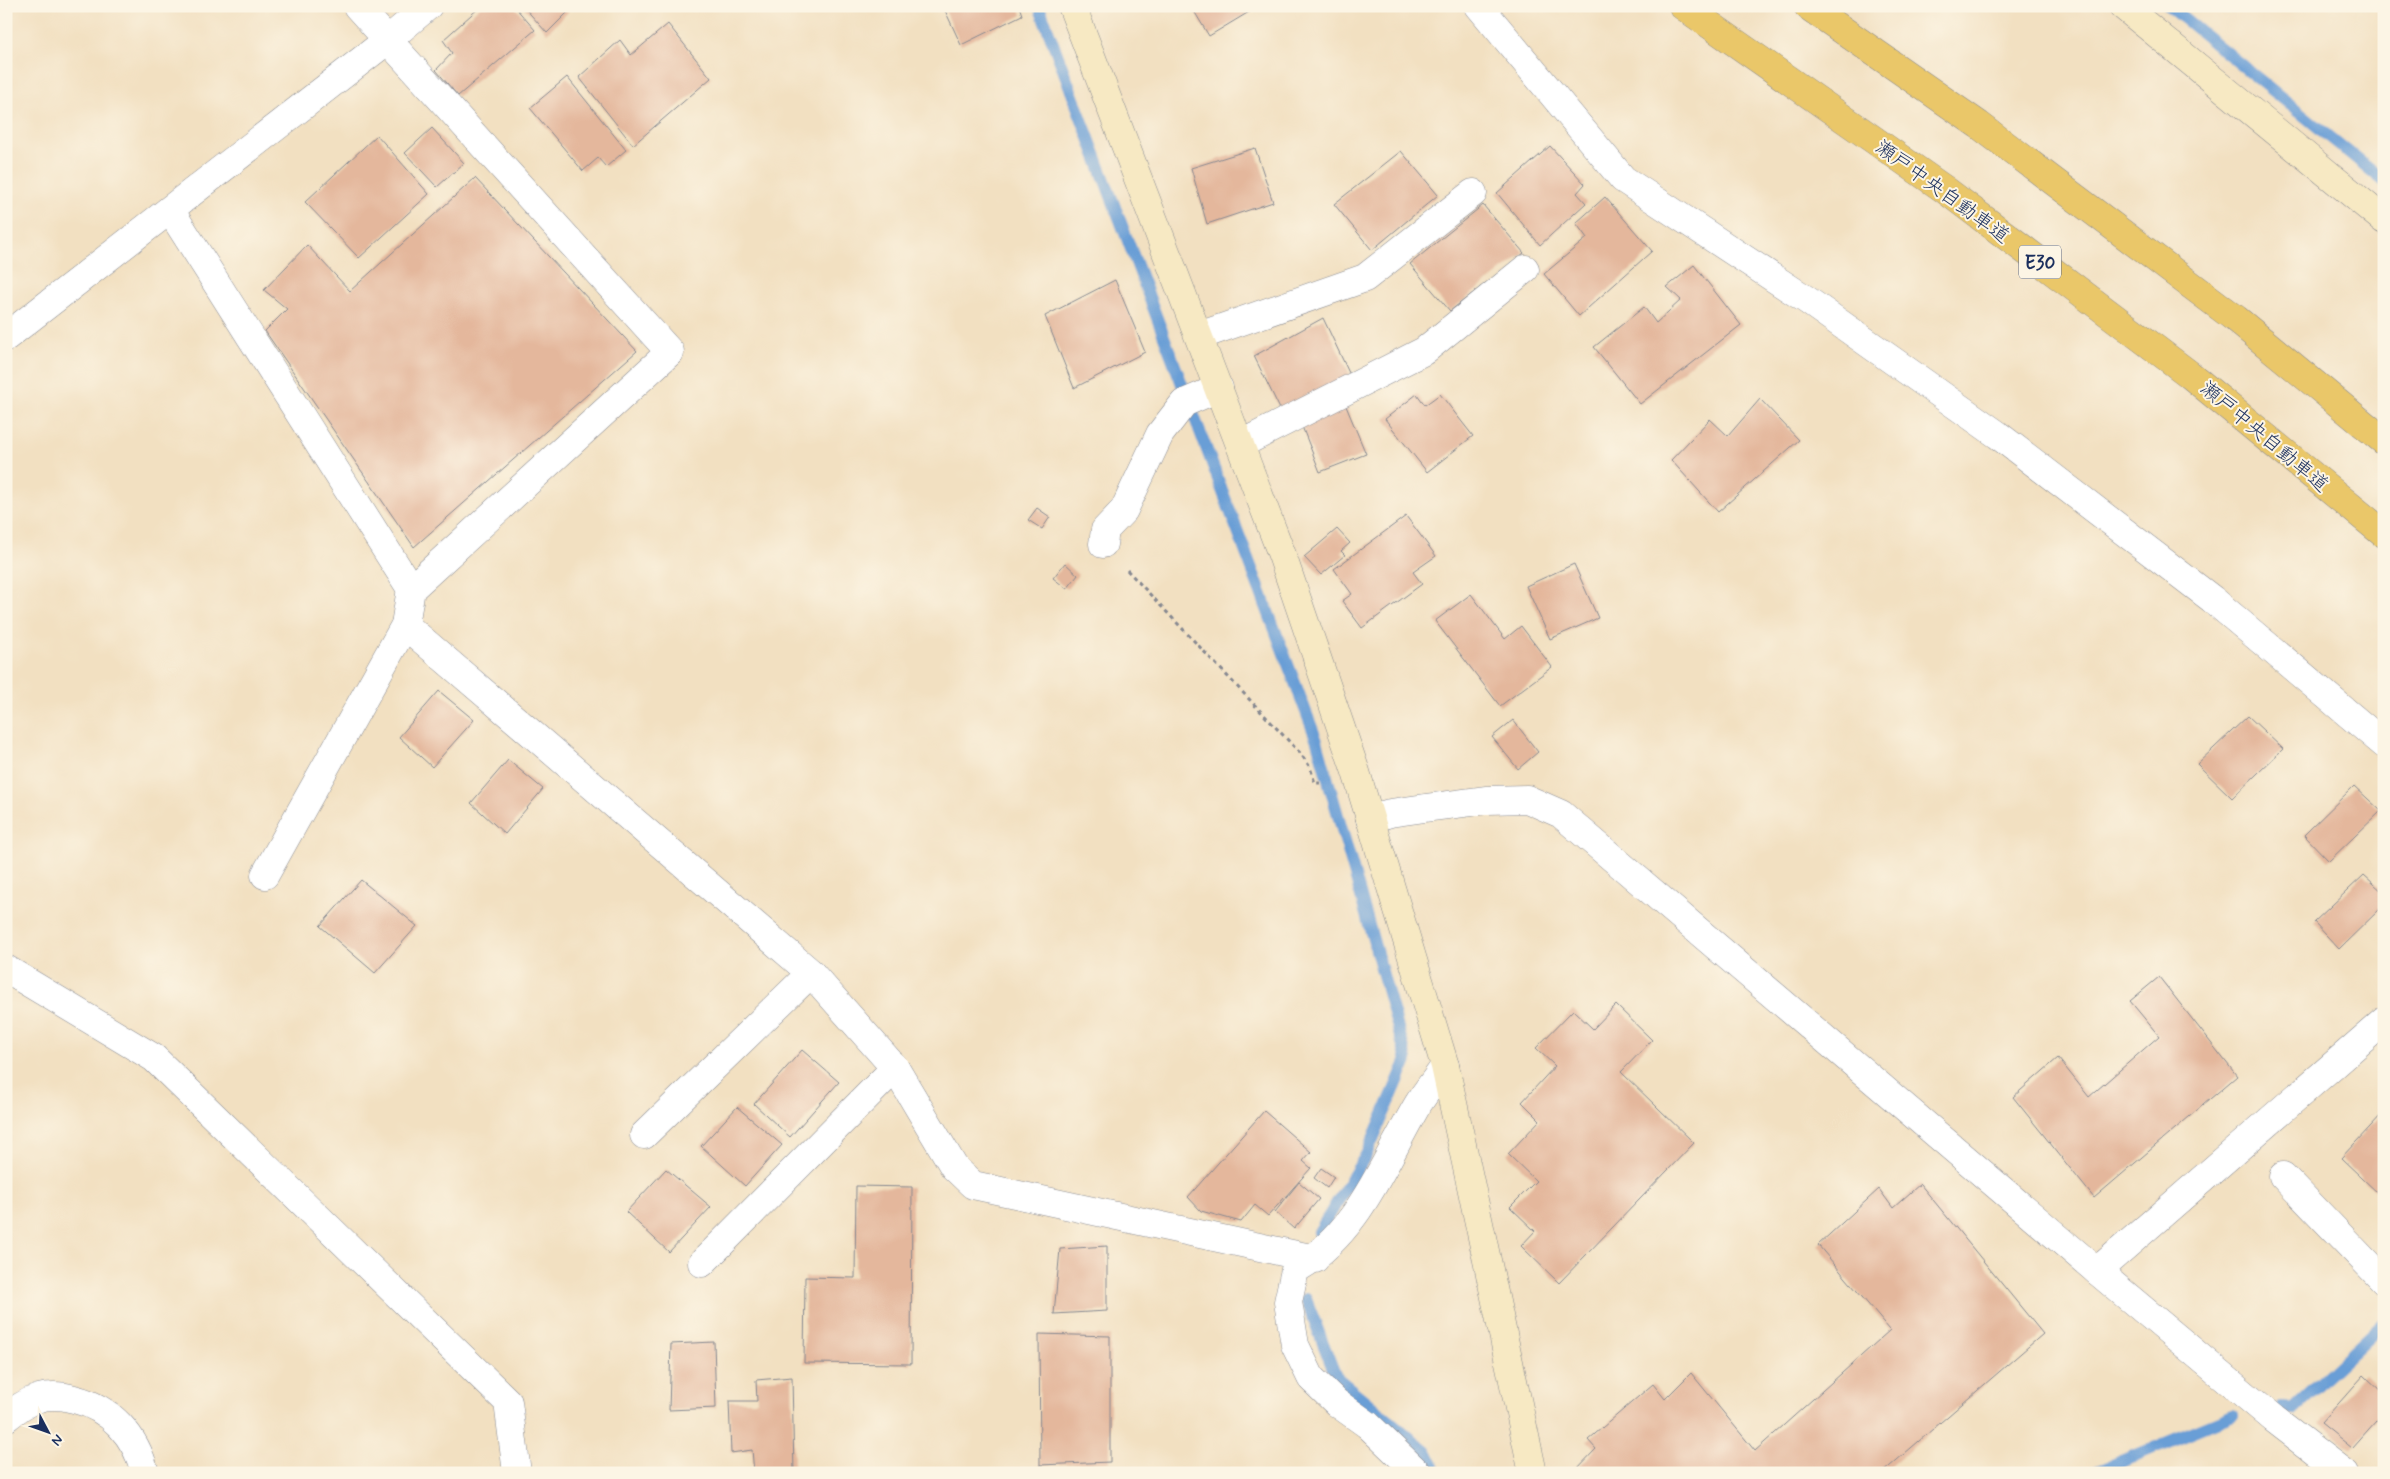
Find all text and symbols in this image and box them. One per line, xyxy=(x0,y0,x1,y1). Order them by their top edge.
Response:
street label: 瀬戸中央自動車道 xyxy=(1869,134,2015,250)
road number: E30 xyxy=(2019,246,2061,278)
street label: 瀬戸中央自動車道 xyxy=(2194,375,2334,499)
north arrow xyxy=(22,1406,72,1456)
text: N xyxy=(47,1430,67,1449)

